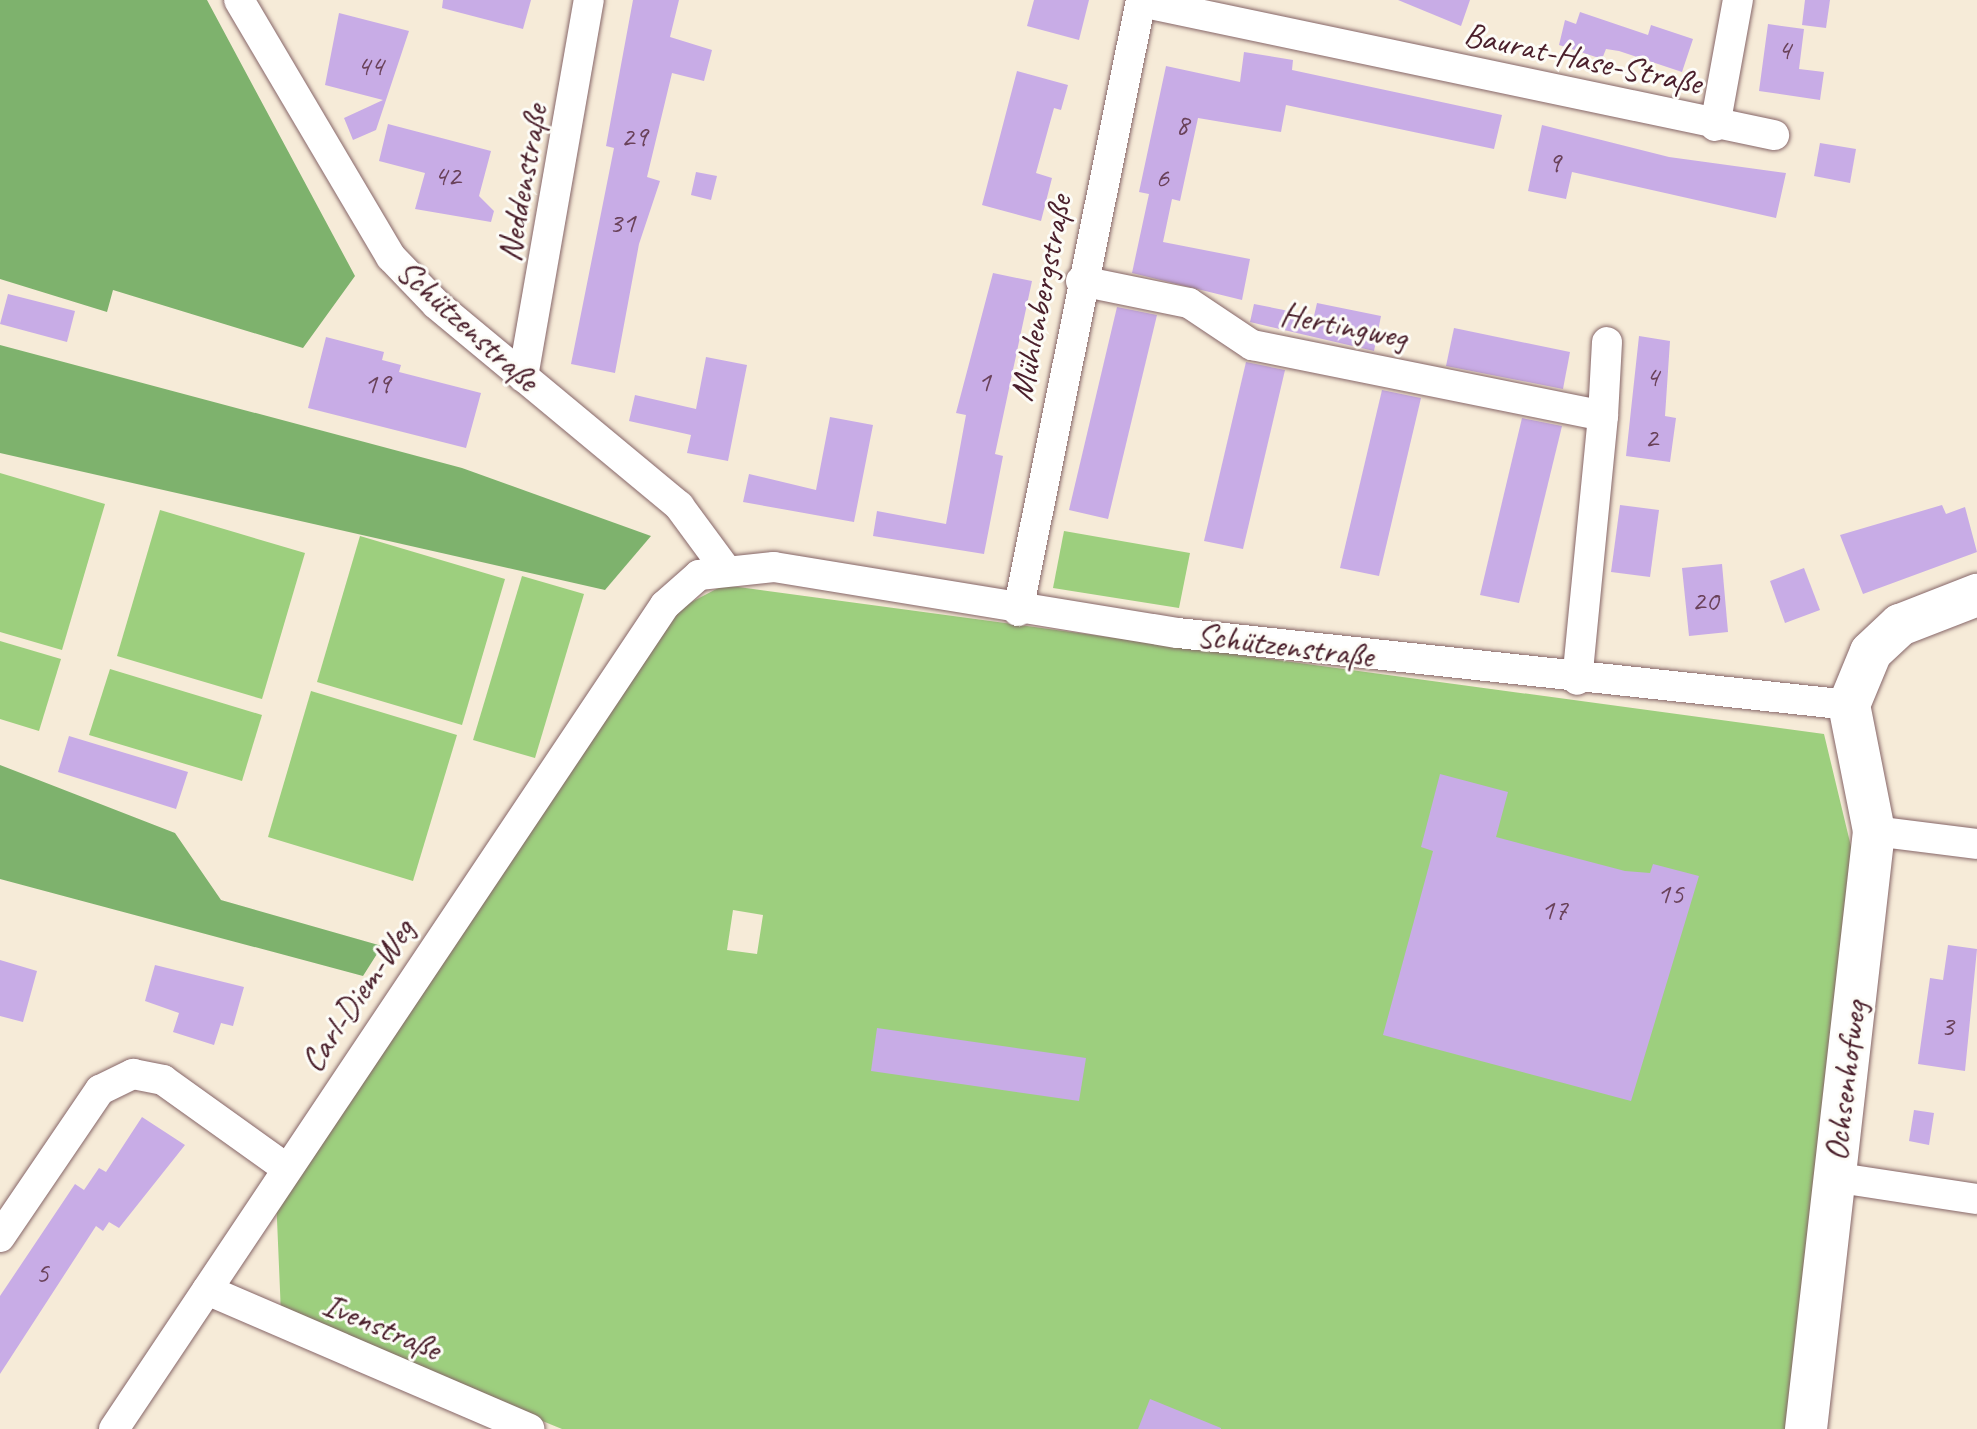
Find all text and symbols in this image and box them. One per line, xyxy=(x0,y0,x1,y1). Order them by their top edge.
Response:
street label: Baurat-Hase-Straße xyxy=(1461,13,1705,103)
house number: 4 xyxy=(1777,31,1791,67)
house number: 44 xyxy=(357,47,383,83)
street label: Neddenstraße xyxy=(488,101,556,265)
house number: 8 xyxy=(1175,106,1189,142)
house number: 29 xyxy=(621,118,647,154)
house number: 9 xyxy=(1547,144,1561,180)
house number: 42 xyxy=(434,157,460,193)
house number: 6 xyxy=(1155,159,1169,195)
street label: Mühlenbergstraße xyxy=(1000,192,1080,404)
house number: 31 xyxy=(609,204,635,240)
street label: Schützenstraße xyxy=(388,250,548,400)
street label: Hertingweg xyxy=(1277,293,1411,357)
house number: 4 xyxy=(1645,358,1659,394)
house number: 1 xyxy=(977,363,991,399)
house number: 19 xyxy=(364,365,390,401)
house number: 2 xyxy=(1644,419,1658,455)
house number: 20 xyxy=(1692,582,1718,618)
street label: Schützenstraße xyxy=(1194,614,1376,676)
house number: 15 xyxy=(1657,875,1683,911)
house number: 17 xyxy=(1541,891,1567,927)
street label: Carl-Diem-Weg xyxy=(291,911,423,1079)
street label: Ochsenhofweg xyxy=(1815,999,1875,1163)
house number: 3 xyxy=(1940,1007,1954,1043)
house number: 5 xyxy=(35,1254,49,1290)
street label: Ivenstraße xyxy=(317,1283,447,1369)

